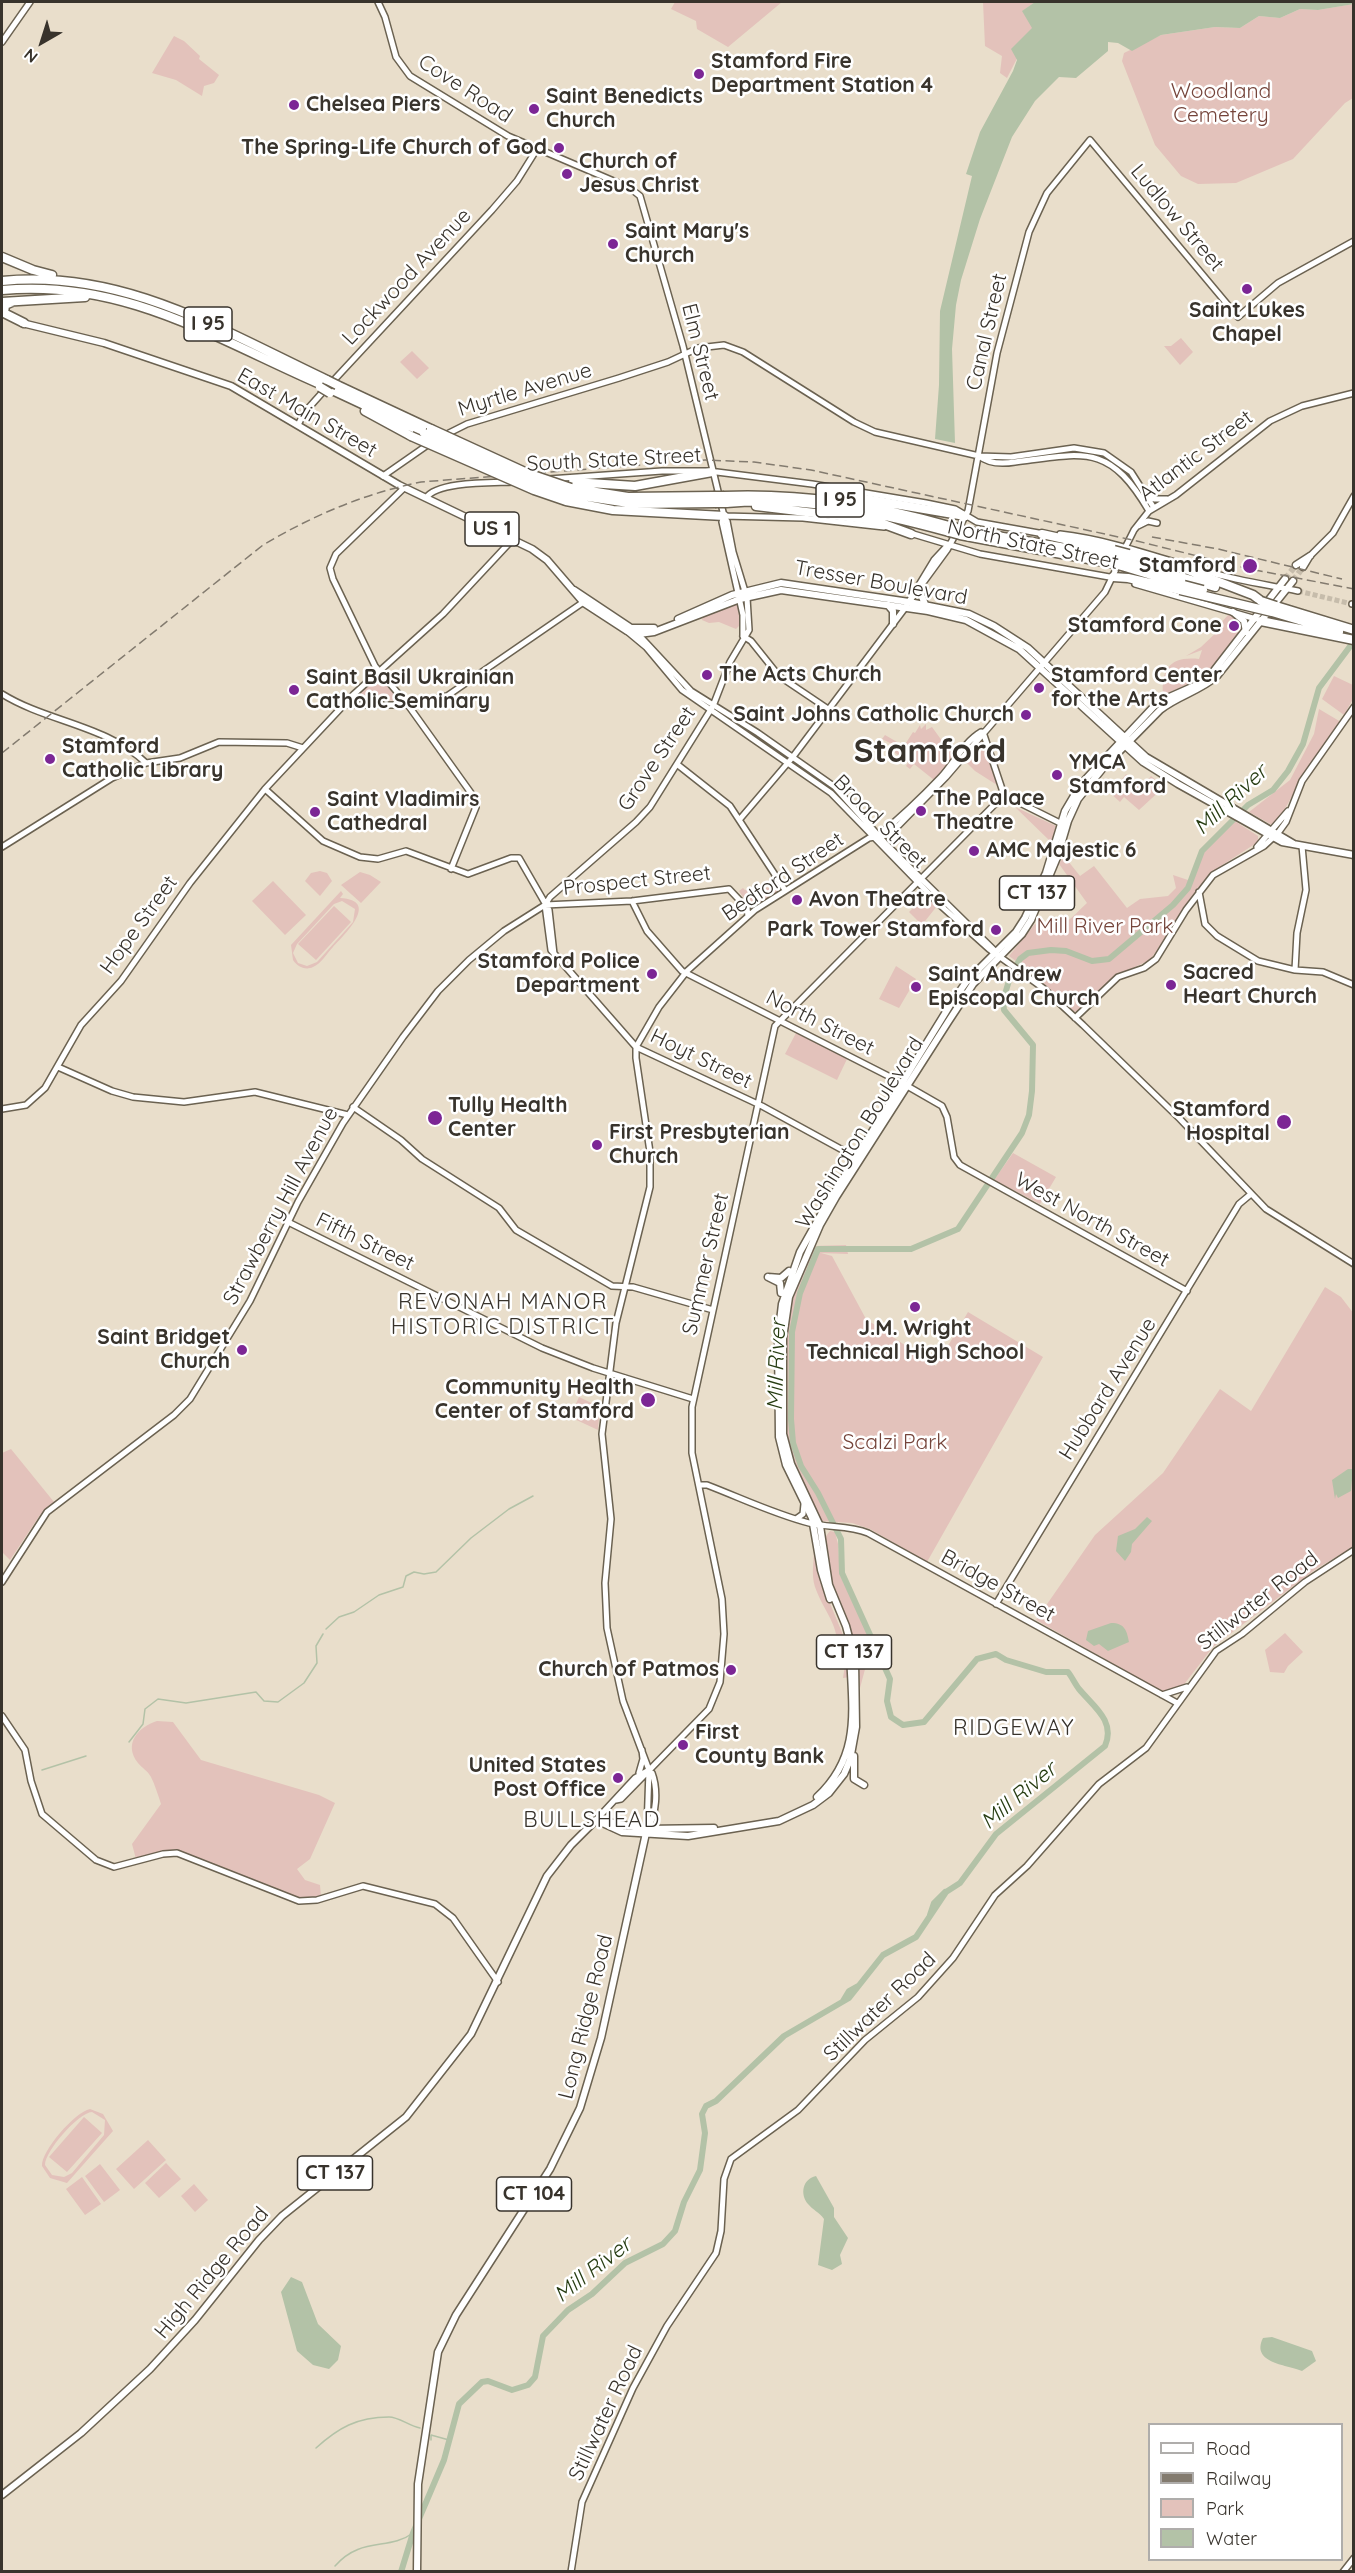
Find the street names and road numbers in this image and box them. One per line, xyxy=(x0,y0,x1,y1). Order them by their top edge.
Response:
street label: Cove Road xyxy=(413,49,517,129)
street label: Ludlow Street xyxy=(1125,159,1229,277)
street label: Lockwood Avenue xyxy=(337,204,477,350)
street label: Canal Street xyxy=(961,271,1013,393)
street label: Elm Street xyxy=(676,301,724,403)
road number: I 95 xyxy=(184,307,232,341)
street label: Myrtle Avenue xyxy=(455,358,595,422)
street label: East Main Street xyxy=(233,363,381,463)
street label: Atlantic Street xyxy=(1134,405,1258,507)
street label: South State Street xyxy=(526,443,702,477)
road number: I 95 xyxy=(816,483,864,517)
road number: US 1 xyxy=(465,512,519,546)
street label: North State Street xyxy=(945,515,1121,575)
street label: Tresser Boulevard xyxy=(793,555,969,611)
street label: Grove Street xyxy=(613,702,701,816)
street label: Broad Street xyxy=(828,770,932,874)
street label: Bedford Street xyxy=(717,827,849,927)
street label: Prospect Street xyxy=(562,861,712,901)
street label: Hope Street xyxy=(95,871,183,979)
road number: CT 137 xyxy=(1000,876,1074,910)
street label: North Street xyxy=(762,985,878,1061)
street label: Hoyt Street xyxy=(646,1024,756,1094)
street label: Washington Boulevard xyxy=(791,1033,929,1233)
street label: Strawberry Hill Avenue xyxy=(218,1103,344,1309)
street label: West North Street xyxy=(1010,1167,1174,1273)
street label: Summer Street xyxy=(677,1190,735,1338)
street label: Fifth Street xyxy=(312,1207,418,1277)
street label: Hubbard Avenue xyxy=(1054,1313,1162,1465)
street label: Bridge Street xyxy=(937,1544,1059,1628)
street label: Stillwater Road xyxy=(1193,1546,1323,1656)
road number: CT 137 xyxy=(816,1635,892,1669)
street label: Long Ridge Road xyxy=(553,1932,619,2102)
street label: Stillwater Road xyxy=(819,1947,941,2067)
road number: CT 137 xyxy=(298,2156,372,2190)
road number: CT 104 xyxy=(496,2177,572,2211)
street label: High Ridge Road xyxy=(150,2202,274,2344)
street label: Stillwater Road xyxy=(564,2341,648,2485)

